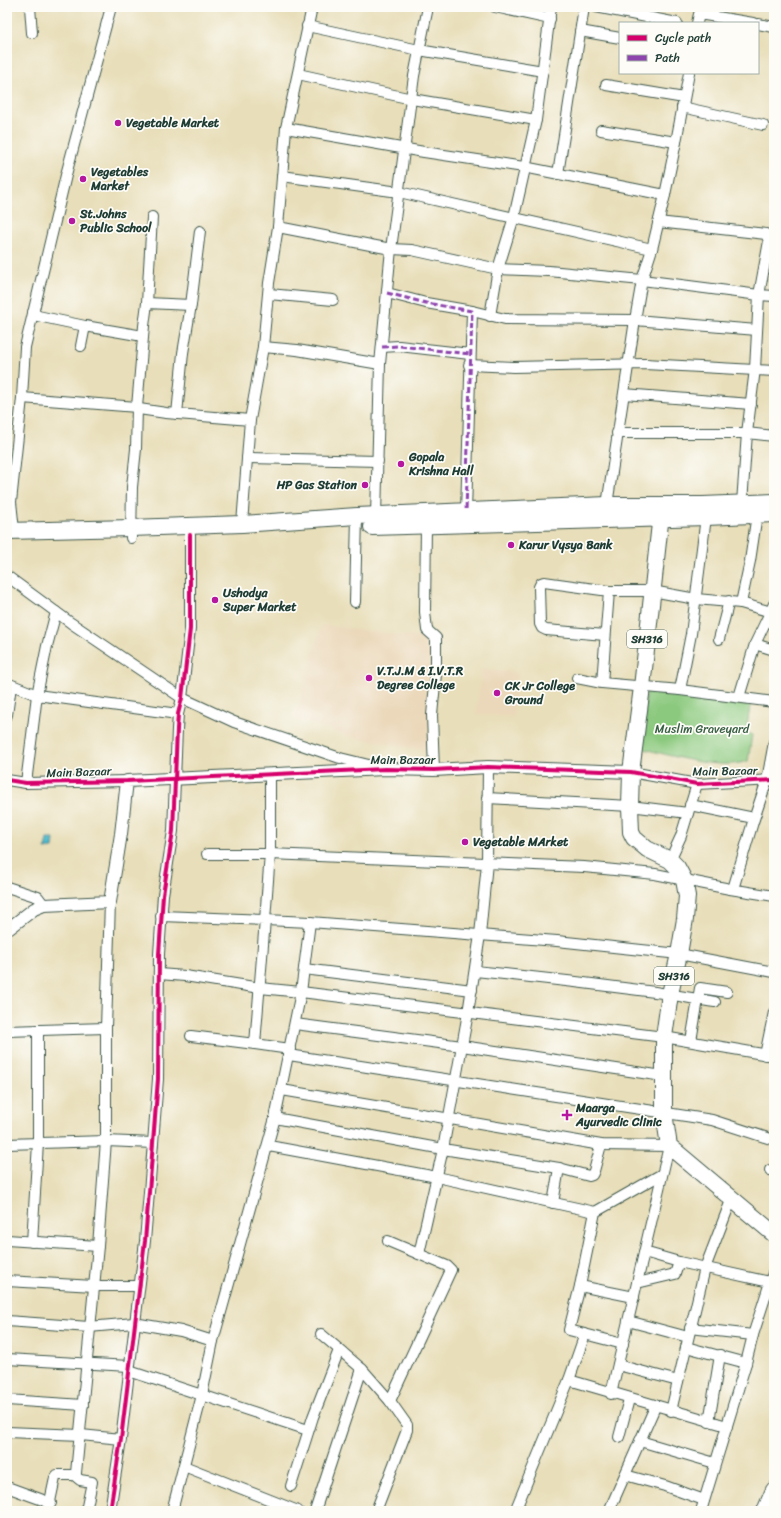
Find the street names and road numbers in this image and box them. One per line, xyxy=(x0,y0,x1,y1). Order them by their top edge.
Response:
road number: SH316 xyxy=(627,630,667,648)
street label: Main Bazaar xyxy=(370,749,437,771)
street label: Main Bazaar xyxy=(692,759,759,783)
street label: Main Bazaar xyxy=(46,760,113,784)
road number: SH316 xyxy=(654,967,694,985)

